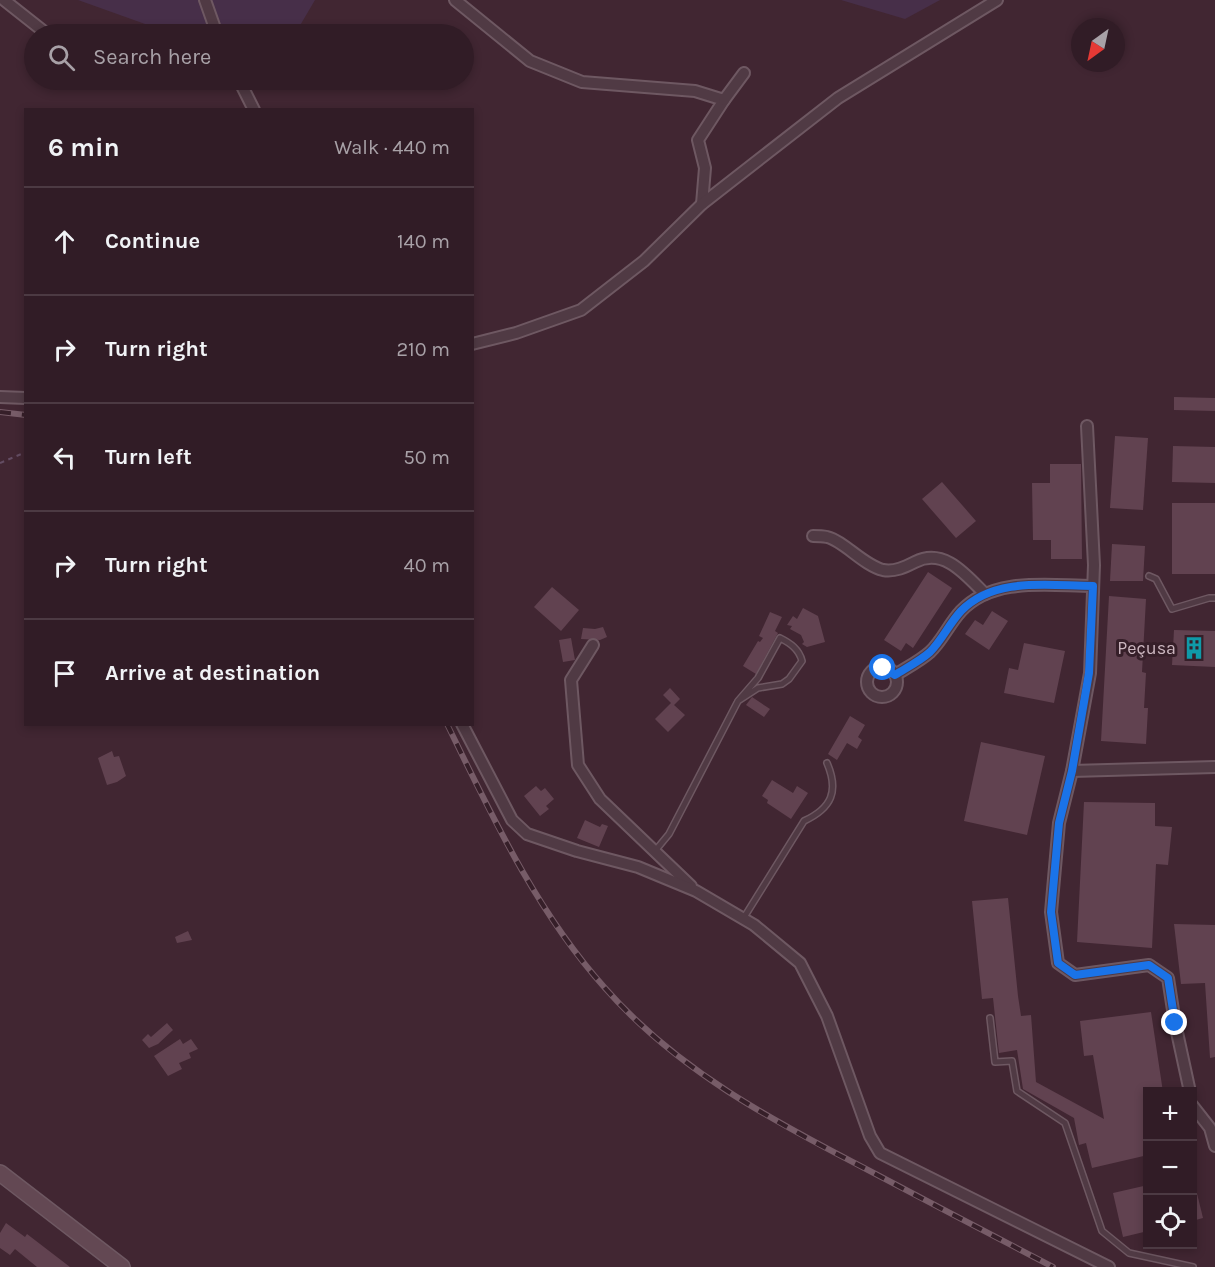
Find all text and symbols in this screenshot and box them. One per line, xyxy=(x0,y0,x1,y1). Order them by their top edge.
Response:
north arrow xyxy=(1071,18,1125,72)
search box xyxy=(24,24,474,90)
icon: search xyxy=(45,41,78,74)
text: Search here xyxy=(93,44,211,70)
text: 6 min xyxy=(48,132,120,163)
text: Walk · 440 m xyxy=(334,136,450,159)
icon: ahead xyxy=(48,225,81,258)
text: Continue xyxy=(105,228,200,254)
text: 140 m xyxy=(397,230,450,253)
icon: right xyxy=(48,333,81,366)
text: Turn right xyxy=(105,336,208,362)
text: 210 m xyxy=(396,338,450,361)
icon: left xyxy=(48,441,81,474)
text: Turn left xyxy=(105,444,192,470)
text: 50 m xyxy=(403,446,450,469)
icon: right xyxy=(48,549,81,582)
text: Turn right xyxy=(105,552,208,578)
text: 40 m xyxy=(404,554,450,577)
building icon: Peçusa xyxy=(1181,635,1207,661)
place label: Peçusa xyxy=(1117,637,1176,659)
route start xyxy=(869,654,895,680)
icon: arrive xyxy=(48,657,81,690)
text: Arrive at destination xyxy=(105,660,320,686)
route end xyxy=(1161,1009,1187,1035)
map controls xyxy=(1143,1087,1197,1249)
button: + xyxy=(1143,1087,1197,1141)
button: − xyxy=(1143,1141,1197,1195)
button: locate xyxy=(1143,1195,1197,1249)

